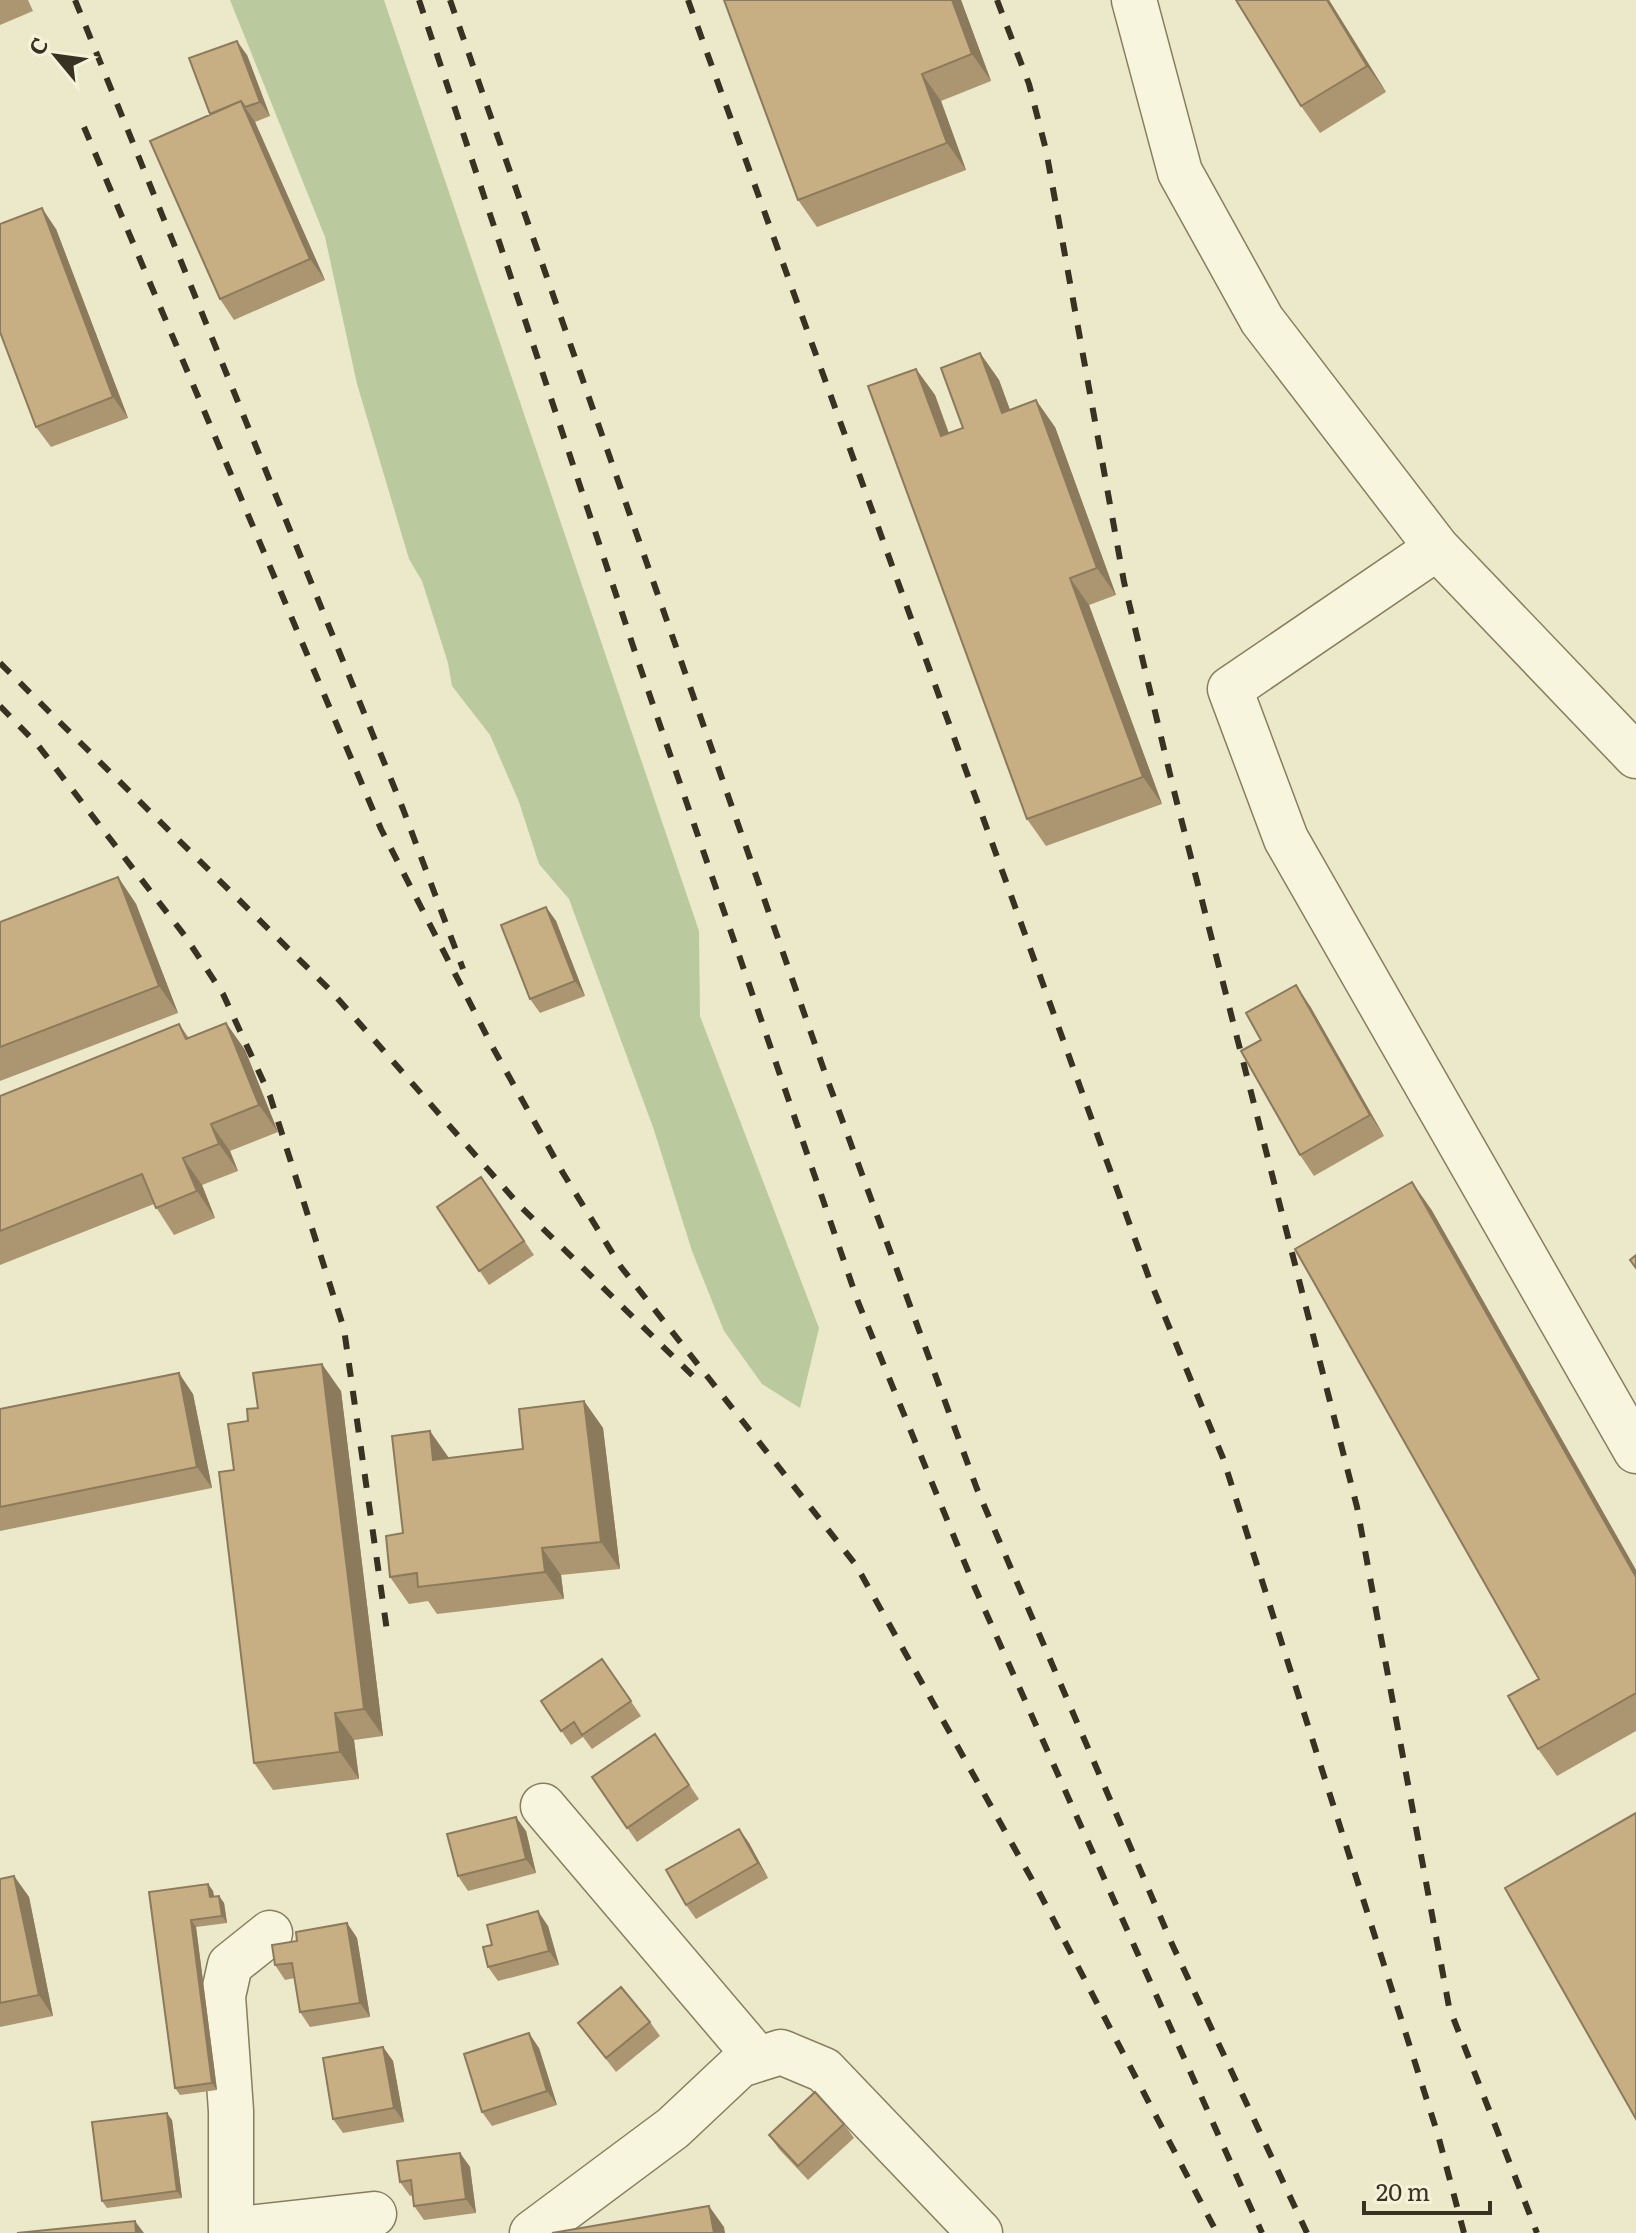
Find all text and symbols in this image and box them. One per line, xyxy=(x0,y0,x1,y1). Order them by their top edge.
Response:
north arrow xyxy=(16,16,96,96)
text: С xyxy=(19,31,55,60)
scale bar xyxy=(1364,2165,1490,2215)
text: 20 m xyxy=(1376,2173,1430,2208)

